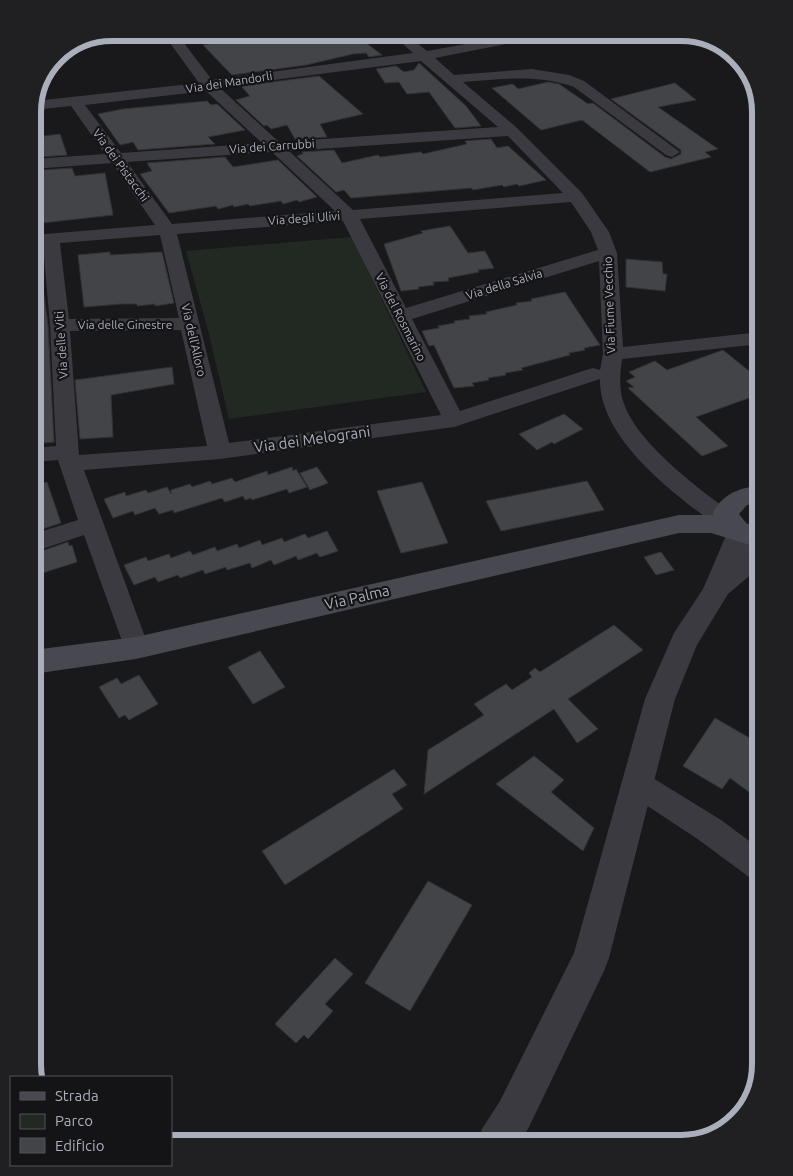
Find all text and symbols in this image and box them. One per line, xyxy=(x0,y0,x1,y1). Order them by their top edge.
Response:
street label: Via dei Mandorli xyxy=(185,69,273,95)
street label: Via dei Pistacchi xyxy=(90,126,152,204)
street label: Via dei Carrubbi xyxy=(229,137,315,155)
street label: Via degli Ulivi xyxy=(268,209,341,227)
street label: Via Fiume Vecchio xyxy=(601,256,617,354)
street label: Via della Salvia xyxy=(464,266,544,302)
street label: Via del Rosmarino xyxy=(373,271,429,363)
street label: Via dell'Alloro xyxy=(179,302,209,378)
street label: Via delle Viti xyxy=(52,311,70,379)
street label: Via delle Ginestre xyxy=(78,318,172,331)
street label: Via dei Melograni xyxy=(253,422,371,456)
street label: Via Palma xyxy=(323,581,391,613)
legend xyxy=(10,1076,172,1166)
text: Strada xyxy=(55,1087,99,1104)
text: Parco xyxy=(55,1112,93,1129)
text: Edificio xyxy=(55,1137,104,1154)

